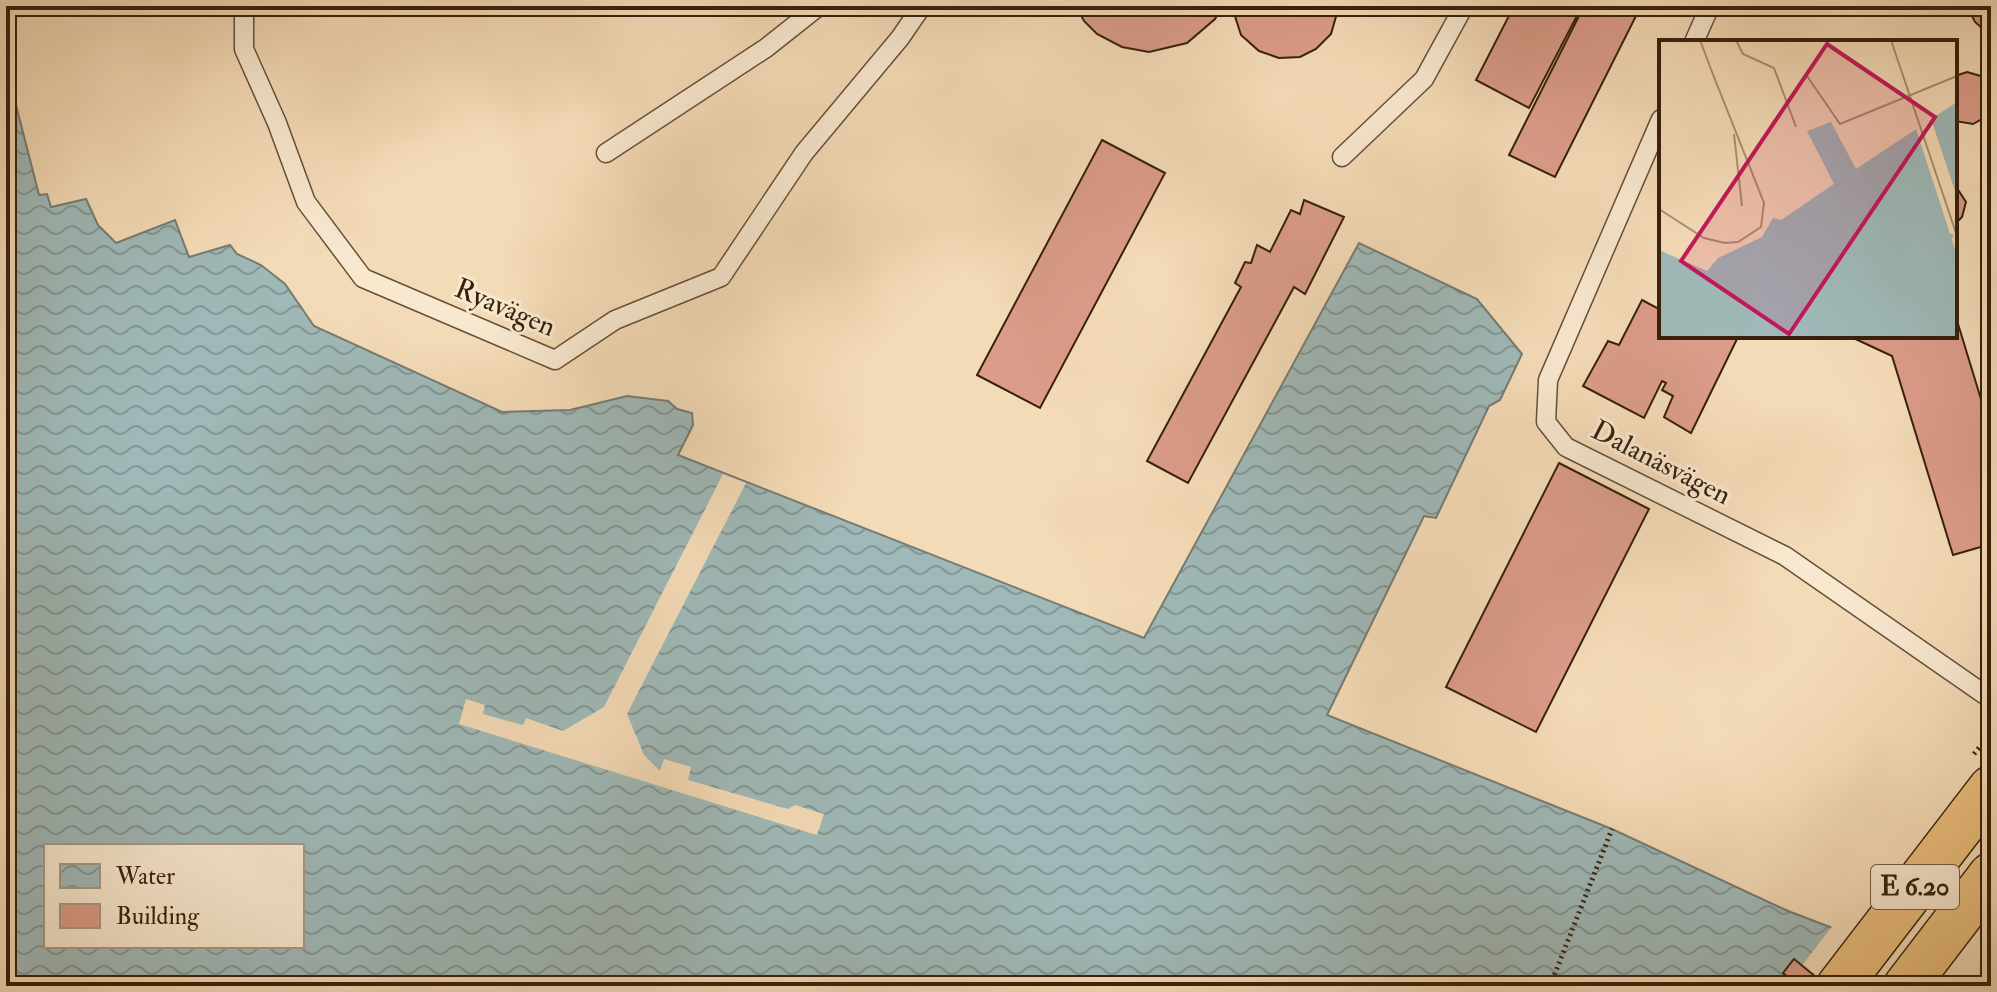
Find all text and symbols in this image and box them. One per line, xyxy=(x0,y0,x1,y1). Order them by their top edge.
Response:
inset map xyxy=(1659,40,1957,338)
street label: Ryavägen xyxy=(449,271,561,345)
street label: Dalanäsvägen xyxy=(1585,413,1737,513)
legend xyxy=(44,844,304,948)
text: Water xyxy=(115,861,175,892)
road number: E 6.20 xyxy=(1871,865,1959,909)
text: Building xyxy=(116,901,200,932)

